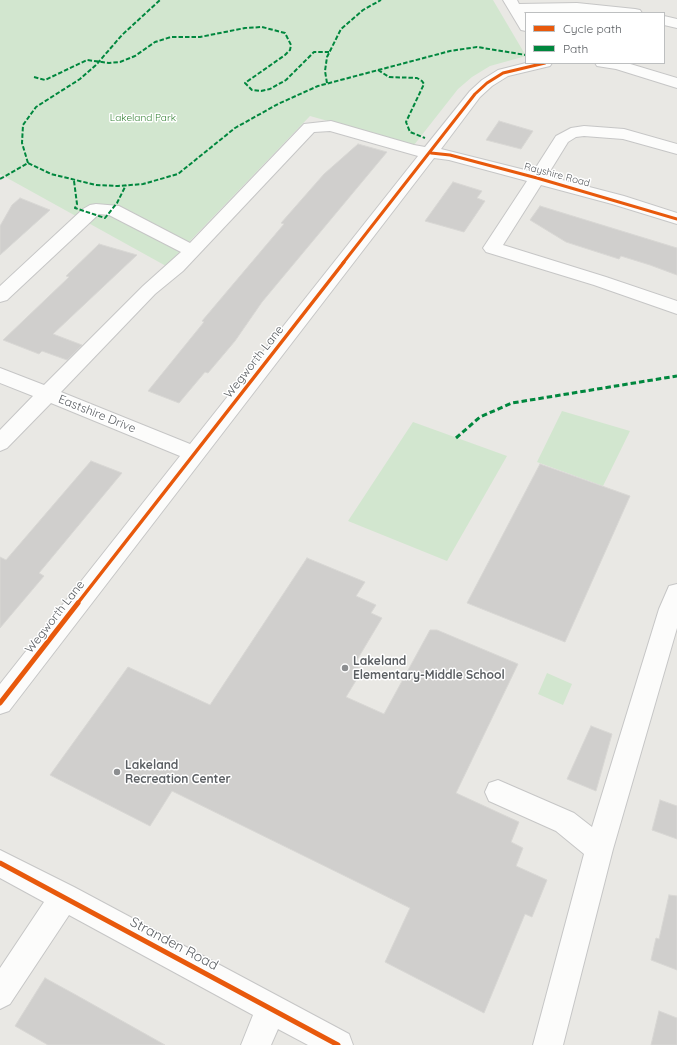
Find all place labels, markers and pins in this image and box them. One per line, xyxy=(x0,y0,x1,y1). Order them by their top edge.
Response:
place label: Lakeland Elementary-Middle School xyxy=(353,654,505,682)
marker: Lakeland Elementary-Middle School xyxy=(340,663,350,673)
place label: Lakeland Recreation Center xyxy=(125,758,231,786)
marker: Lakeland Recreation Center xyxy=(112,767,122,777)

